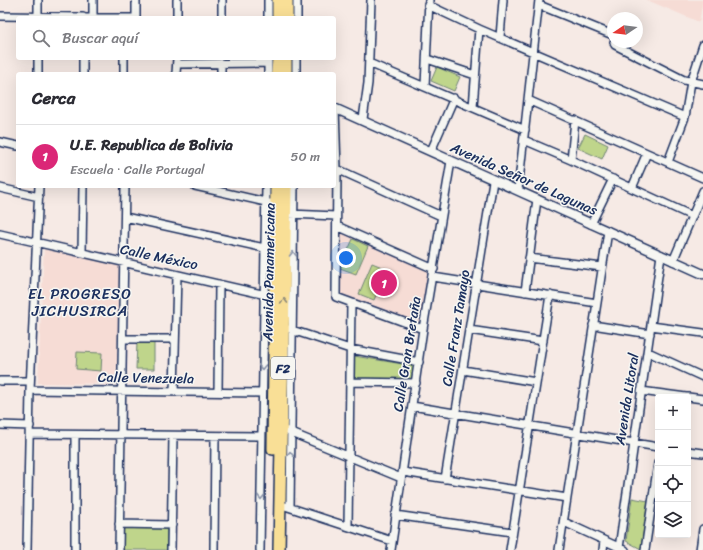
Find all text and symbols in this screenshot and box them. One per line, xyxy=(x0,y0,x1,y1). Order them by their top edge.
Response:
north arrow xyxy=(607,12,643,48)
search box xyxy=(16,16,336,60)
text: Buscar aquí xyxy=(62,25,139,51)
icon: search xyxy=(30,27,52,49)
text: Cerca xyxy=(32,83,75,113)
text: U.E. Republica de Bolivia xyxy=(70,132,233,158)
street label: Avenida Señor de Lagunas xyxy=(445,135,602,223)
text: 1 xyxy=(42,145,48,168)
text: 50 m xyxy=(290,145,320,168)
text: Escuela · Calle Portugal xyxy=(70,158,205,181)
street label: Avenida Panamericana xyxy=(255,203,283,342)
street label: Calle México xyxy=(118,237,200,277)
your location xyxy=(336,248,356,268)
one-way arrow xyxy=(289,251,297,257)
pin: 1 xyxy=(371,268,397,298)
street label: Calle Franz Tamayo xyxy=(434,268,478,388)
district label: EL PROGRESO JICHUSIRCA xyxy=(28,281,132,324)
street label: Calle Gran Bretaña xyxy=(386,295,428,413)
one-way arrow xyxy=(280,298,288,304)
street label: Avenida Litoral xyxy=(607,350,647,448)
road number: F2 xyxy=(271,357,295,379)
one-way arrow xyxy=(258,364,266,370)
street label: Calle Venezuela xyxy=(98,365,194,391)
map controls xyxy=(655,394,691,538)
button: + xyxy=(655,394,691,430)
button: − xyxy=(655,430,691,466)
one-way arrow xyxy=(286,451,294,457)
button: locate xyxy=(655,466,691,502)
one-way arrow xyxy=(257,494,265,500)
button: layers xyxy=(655,502,691,538)

